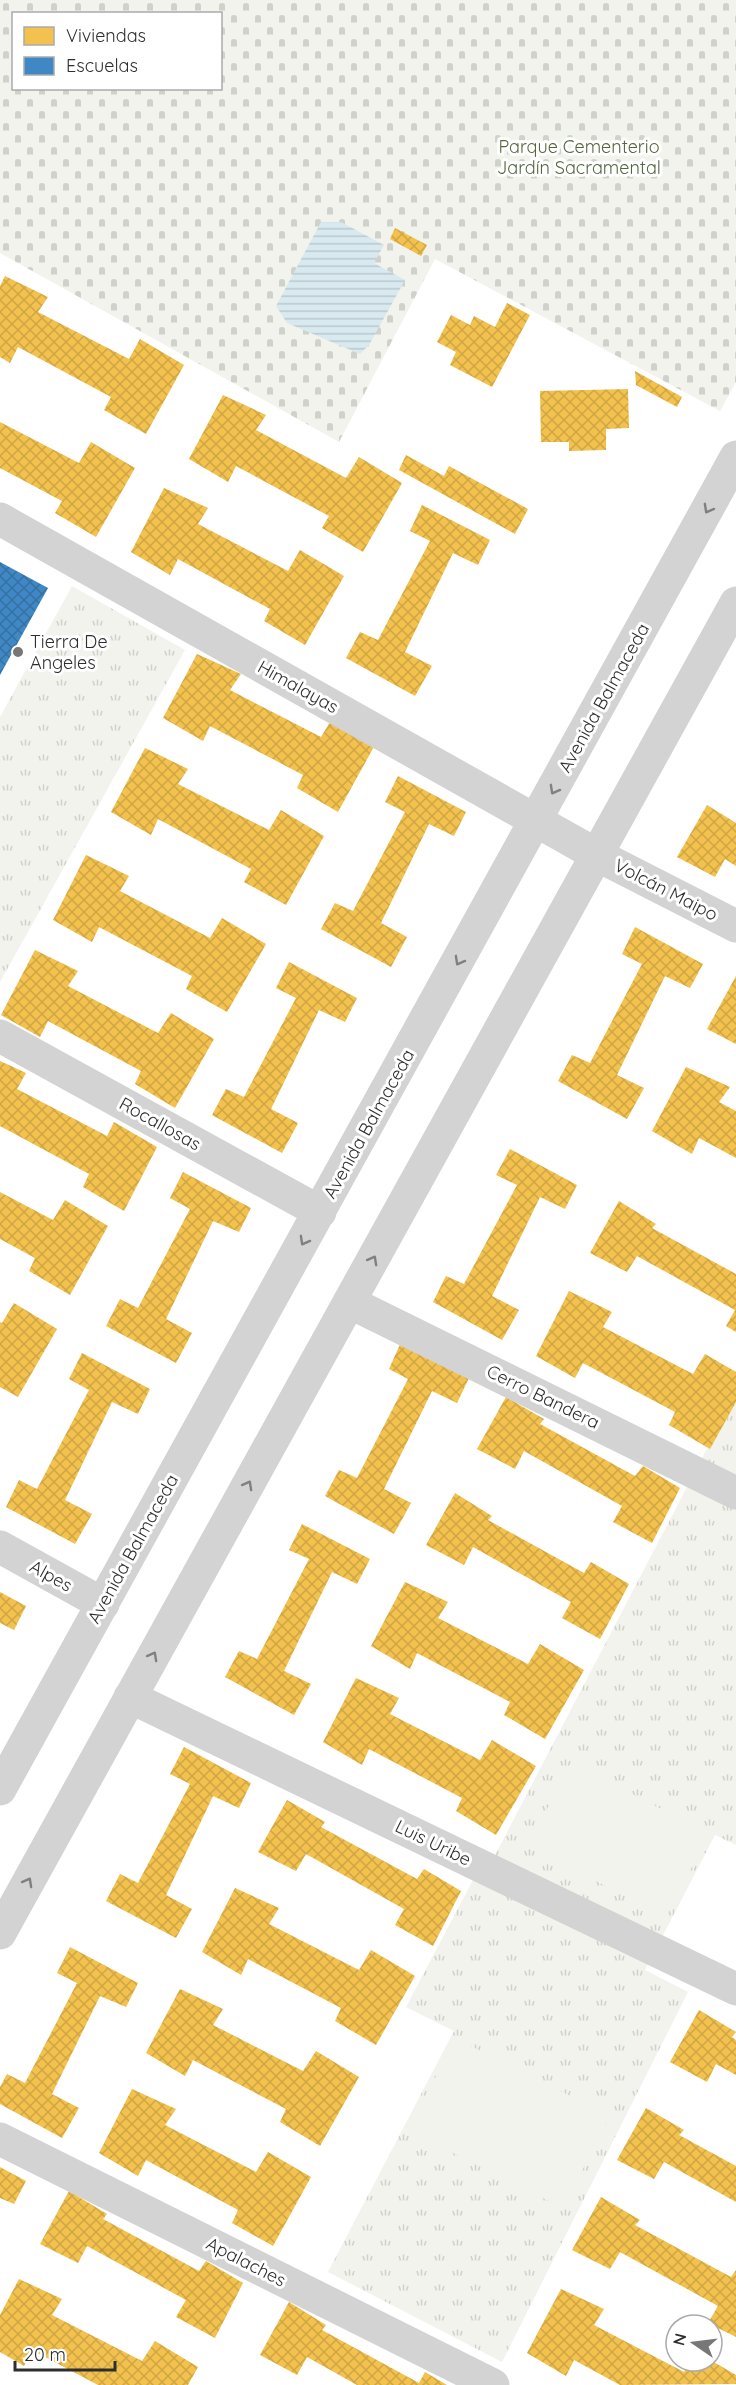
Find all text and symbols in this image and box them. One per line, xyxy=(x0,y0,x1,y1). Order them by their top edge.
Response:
legend xyxy=(12,12,222,90)
text: Viviendas xyxy=(66,24,146,47)
text: Escuelas xyxy=(66,54,138,77)
park label: Parque Cementerio Jardín Sacramental xyxy=(497,135,661,179)
one-way arrow xyxy=(704,502,715,513)
street label: Avenida Balmaceda xyxy=(553,619,654,776)
place label: Tierra De Angeles xyxy=(30,630,108,674)
marker: Tierra De Angeles xyxy=(11,645,25,659)
street label: Himalayas xyxy=(254,655,343,718)
one-way arrow xyxy=(550,784,561,794)
street label: Volcán Maipo xyxy=(610,854,722,926)
one-way arrow xyxy=(455,955,466,965)
street label: Avenida Balmaceda xyxy=(318,1045,419,1202)
street label: Rocallosas xyxy=(115,1092,205,1155)
one-way arrow xyxy=(299,1235,311,1246)
one-way arrow xyxy=(366,1255,377,1266)
street label: Cerro Bandera xyxy=(483,1359,603,1434)
street label: Avenida Balmaceda xyxy=(82,1470,183,1627)
one-way arrow xyxy=(241,1481,252,1492)
street label: Alpes xyxy=(26,1555,77,1597)
one-way arrow xyxy=(146,1652,157,1662)
street label: Luis Uribe xyxy=(391,1814,475,1871)
one-way arrow xyxy=(21,1877,32,1888)
street label: Apalaches xyxy=(202,2232,290,2291)
north arrow xyxy=(664,2313,724,2373)
text: N xyxy=(668,2331,691,2347)
scale bar xyxy=(15,2334,116,2372)
text: 20 m xyxy=(24,2343,66,2366)

